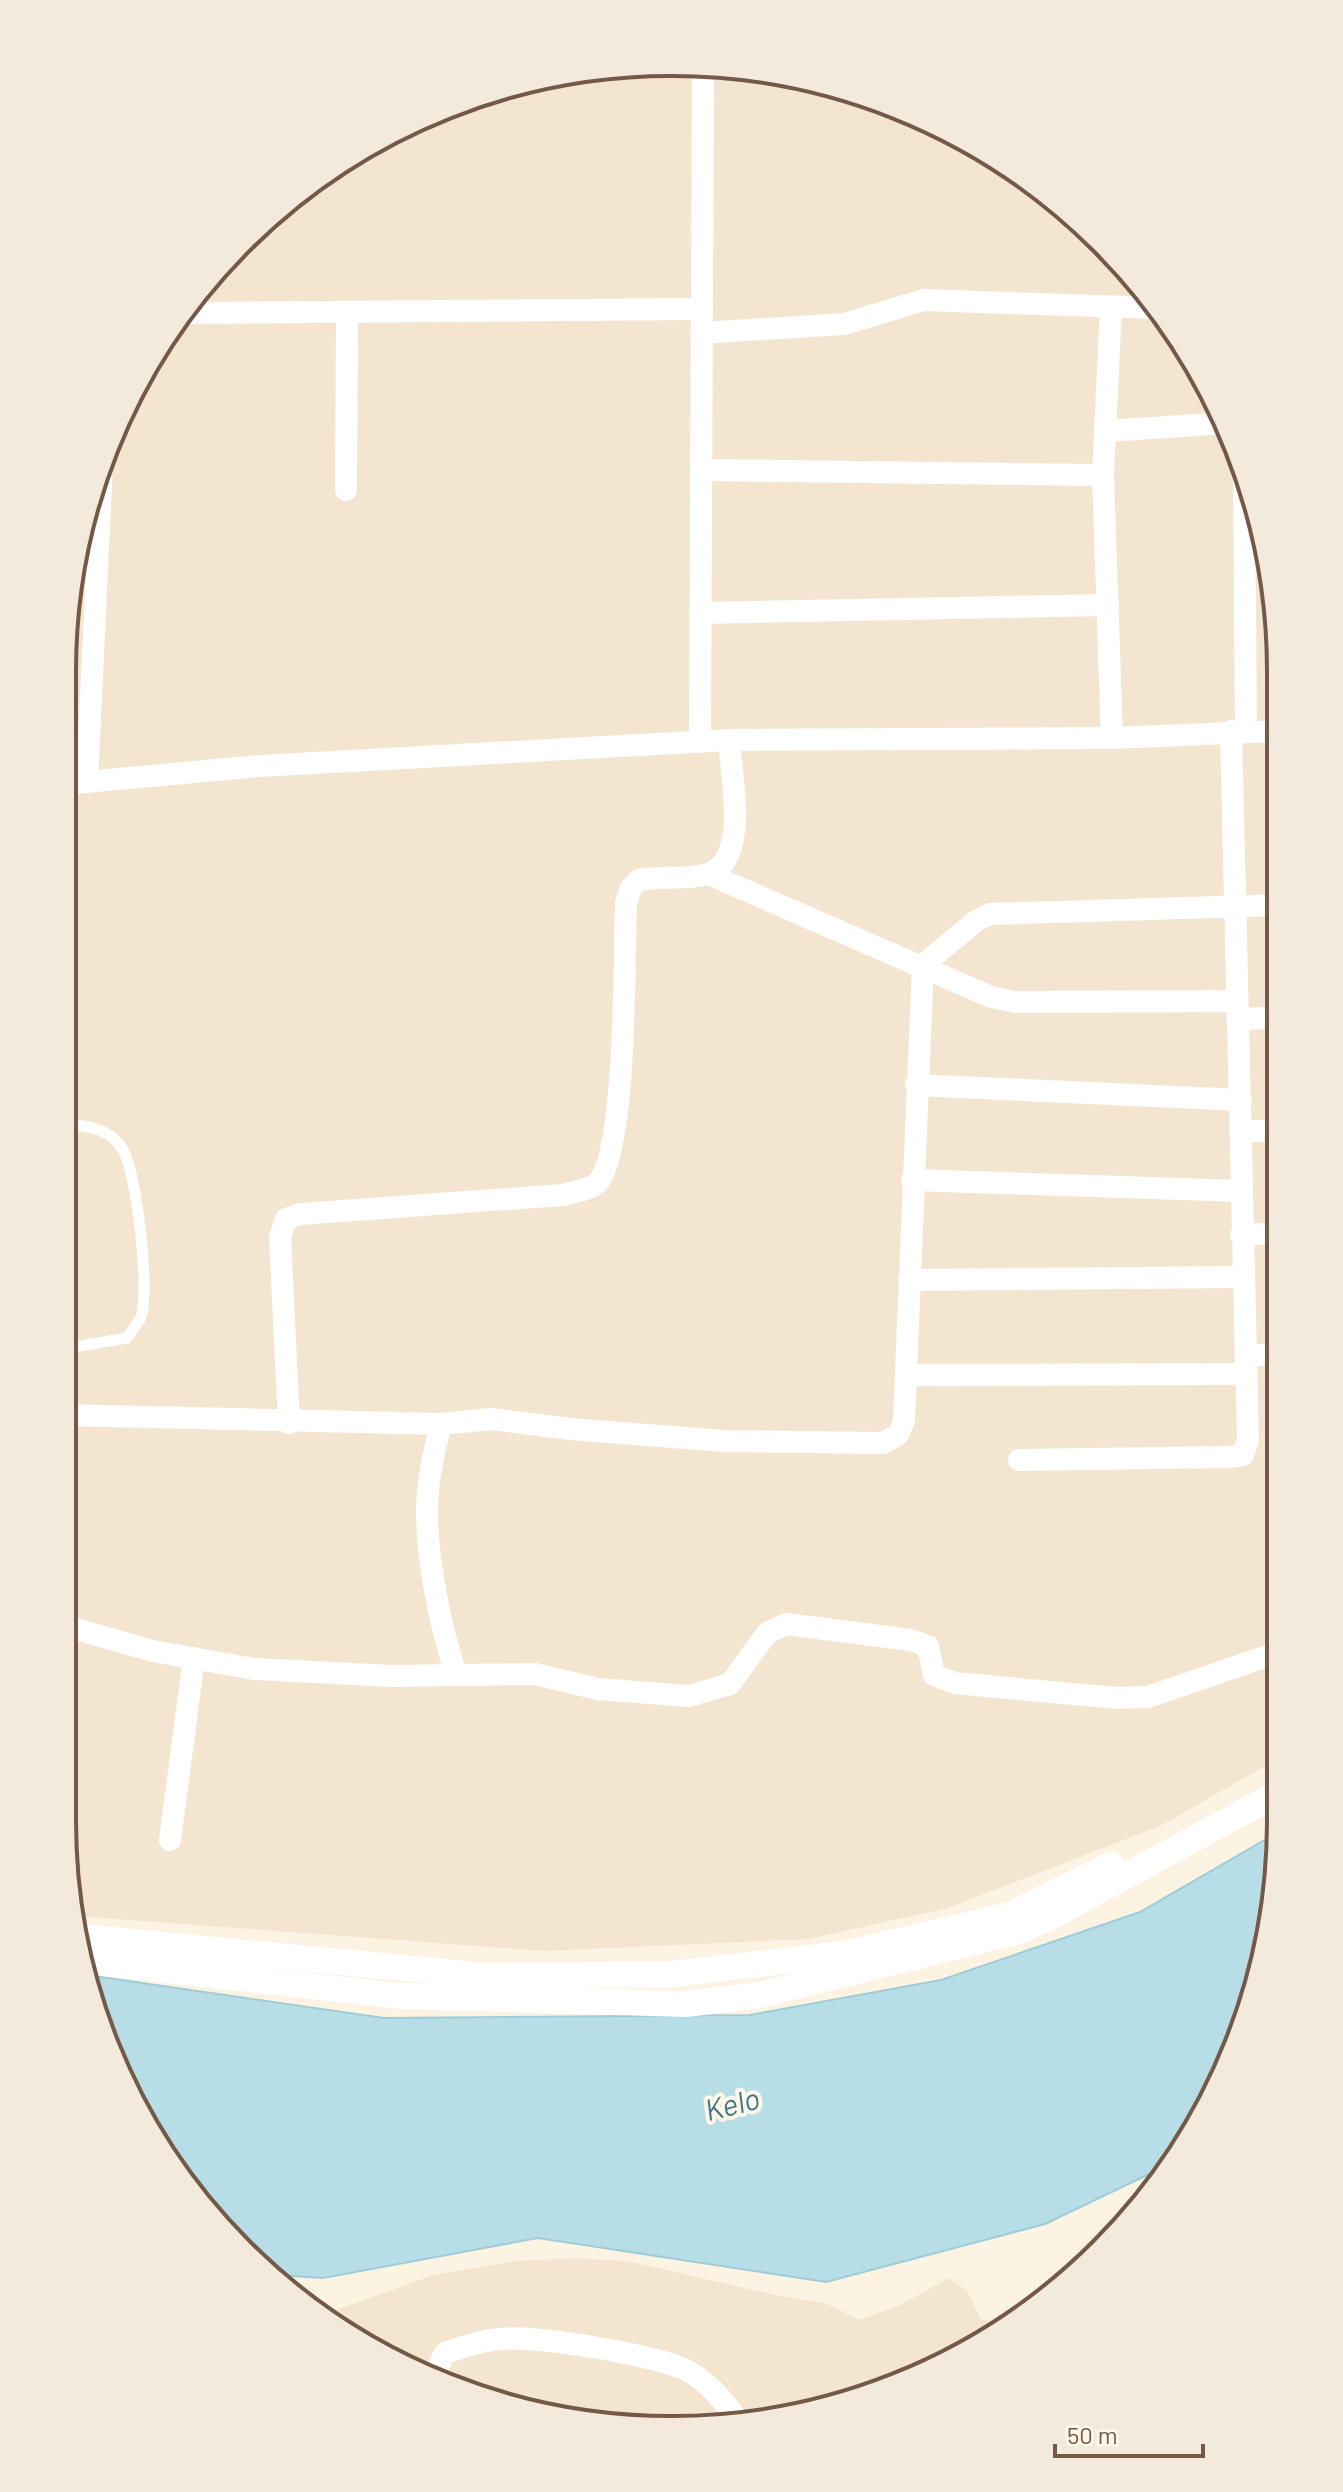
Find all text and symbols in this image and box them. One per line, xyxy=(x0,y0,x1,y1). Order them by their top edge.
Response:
water label: Kelo xyxy=(701,2079,763,2127)
scale bar xyxy=(1055,2408,1203,2458)
text: 50 m xyxy=(1067,2420,1118,2449)

